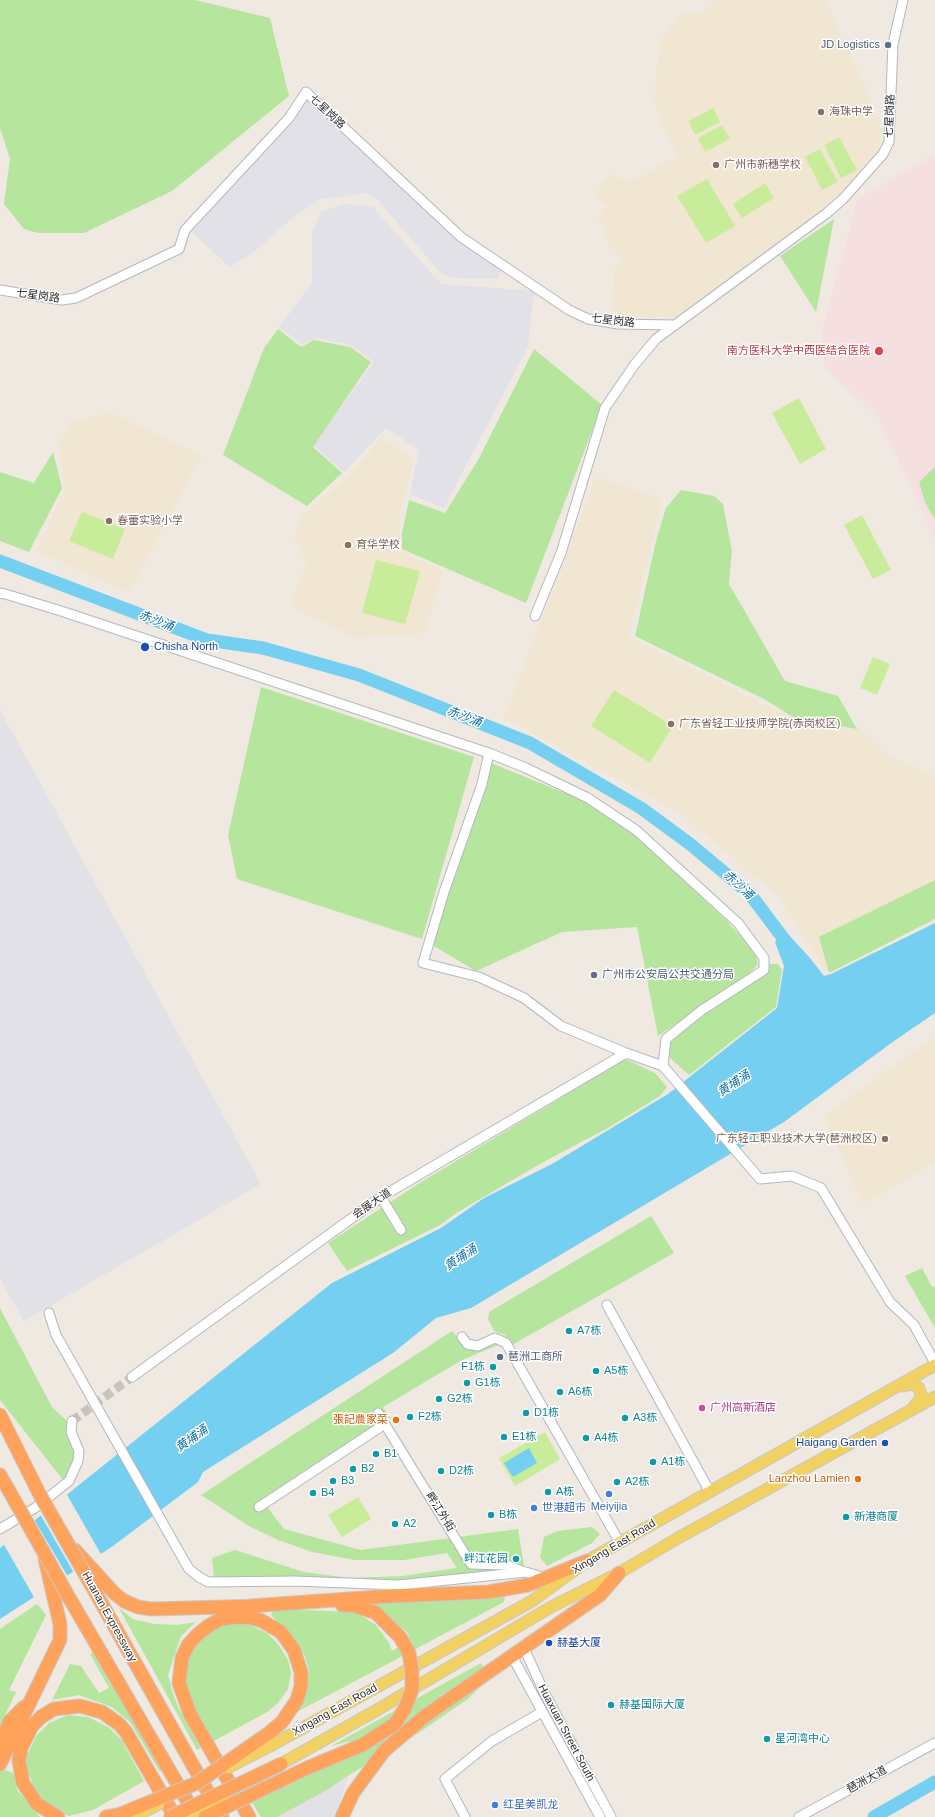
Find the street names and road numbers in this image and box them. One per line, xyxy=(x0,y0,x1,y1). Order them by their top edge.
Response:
street label: 七星岗路 xyxy=(306,92,348,132)
street label: 七星岗路 xyxy=(882,94,898,138)
street label: 七星岗路 xyxy=(15,286,61,306)
street label: 七星岗路 xyxy=(590,312,636,330)
street label: 会展大道 xyxy=(350,1186,394,1222)
street label: 畔江外街 xyxy=(423,1490,457,1534)
street label: Xingang East Road xyxy=(570,1517,658,1577)
street label: Huanan Expressway xyxy=(79,1570,139,1664)
street label: Xingang East Road xyxy=(290,1681,380,1739)
street label: Huaxuan Street South xyxy=(535,1682,597,1784)
street label: 琶洲大道 xyxy=(845,1764,889,1796)

